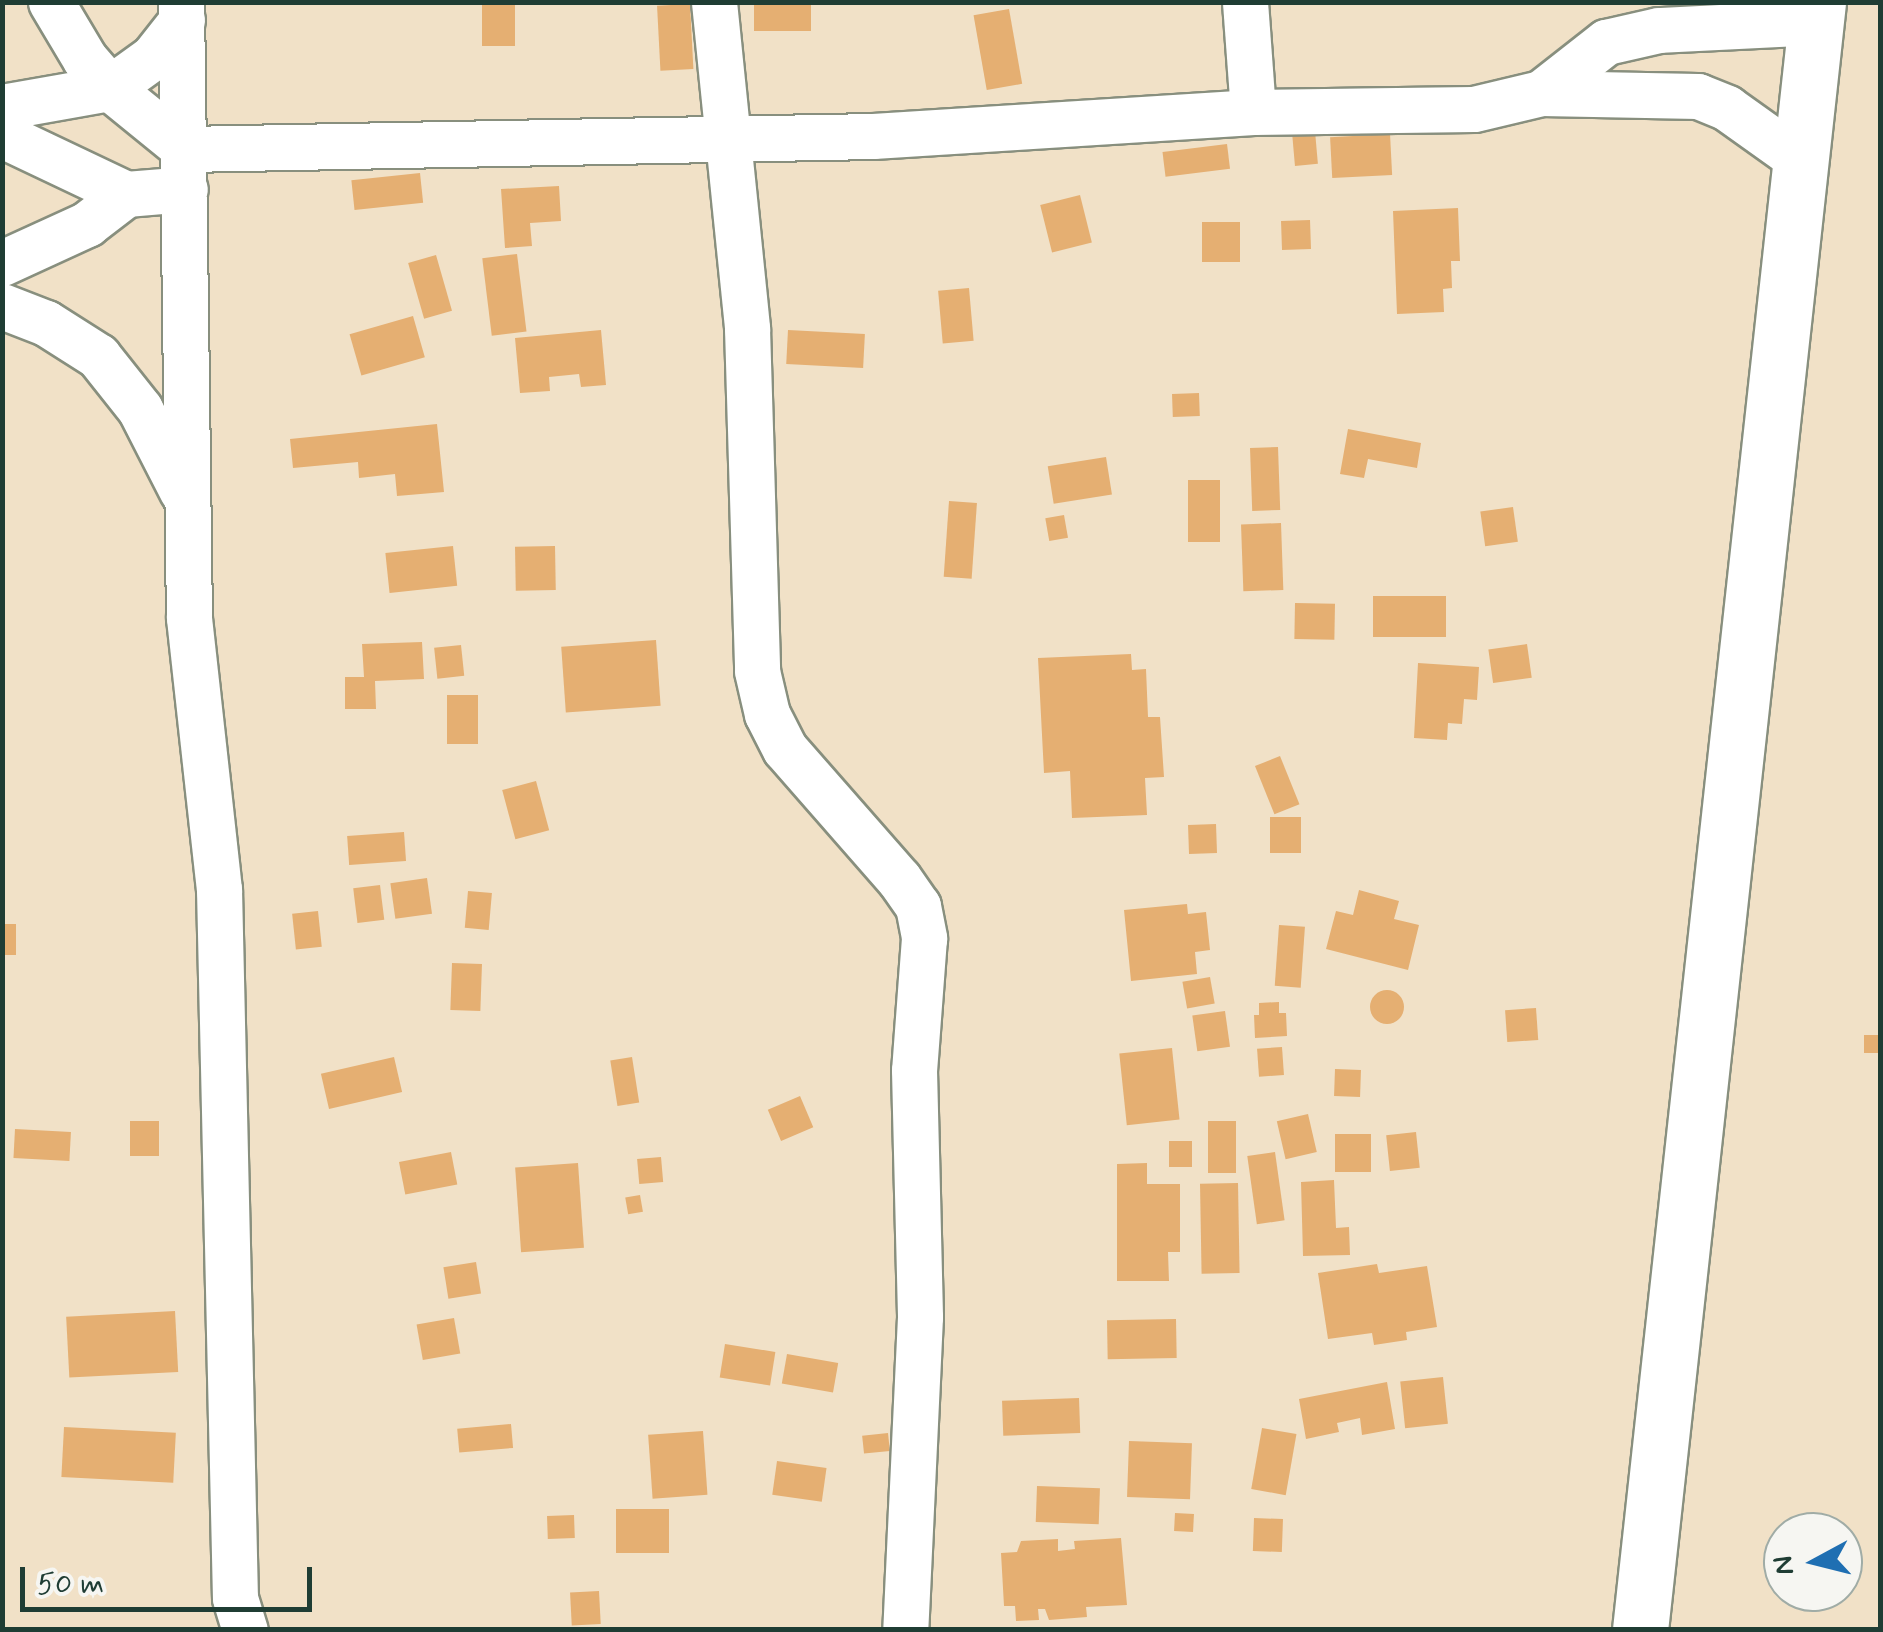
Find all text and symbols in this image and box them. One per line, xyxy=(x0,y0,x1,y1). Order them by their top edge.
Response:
north arrow xyxy=(1763,1512,1863,1612)
scale bar xyxy=(25,1547,318,1609)
text: N xyxy=(1765,1554,1804,1577)
text: 50 m xyxy=(37,1565,104,1604)

